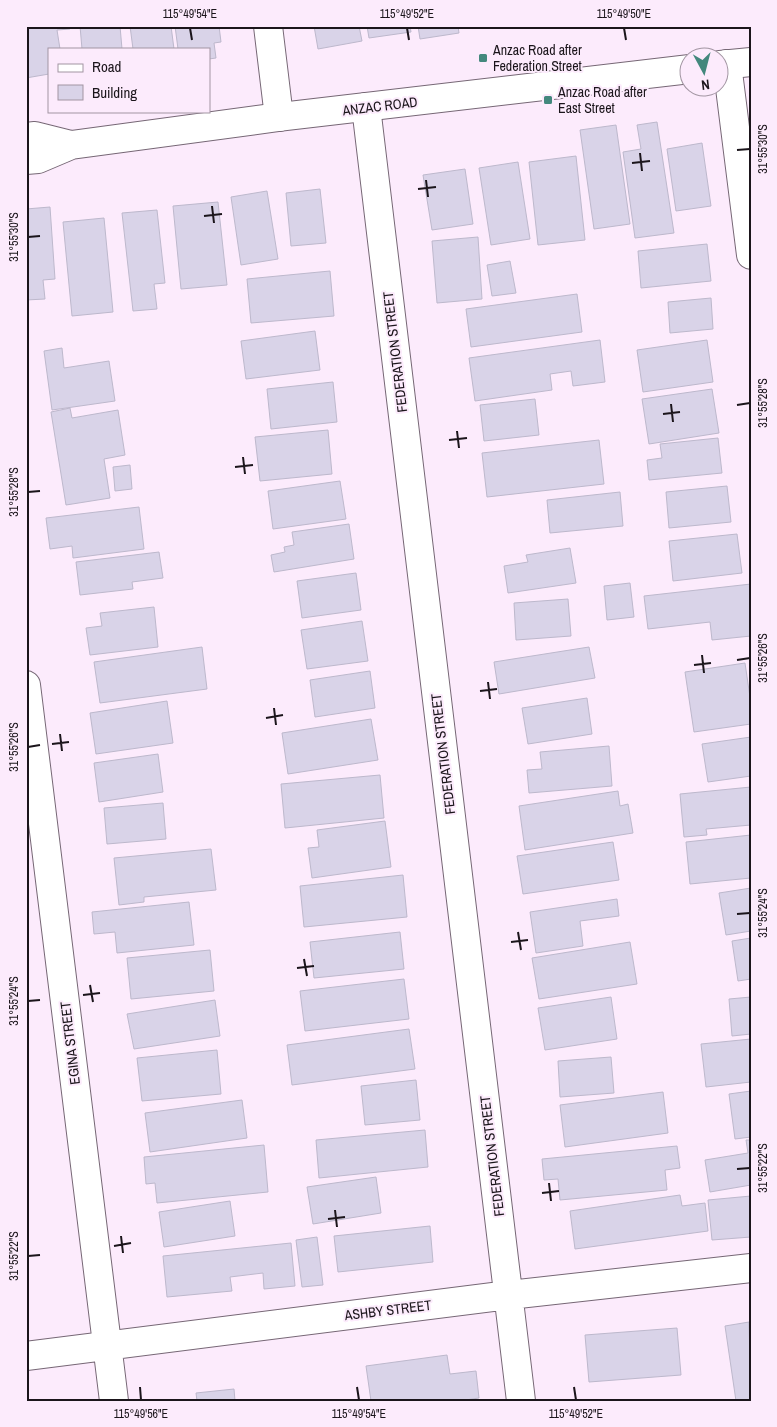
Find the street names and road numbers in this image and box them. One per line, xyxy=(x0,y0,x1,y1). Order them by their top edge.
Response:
street label: ANZAC ROAD xyxy=(341,92,418,120)
street label: FEDERATION STREET xyxy=(379,291,411,413)
street label: FEDERATION STREET xyxy=(427,693,459,815)
street label: EGINA STREET xyxy=(56,1000,84,1086)
street label: FEDERATION STREET xyxy=(476,1095,508,1217)
street label: ASHBY STREET xyxy=(343,1296,432,1324)

